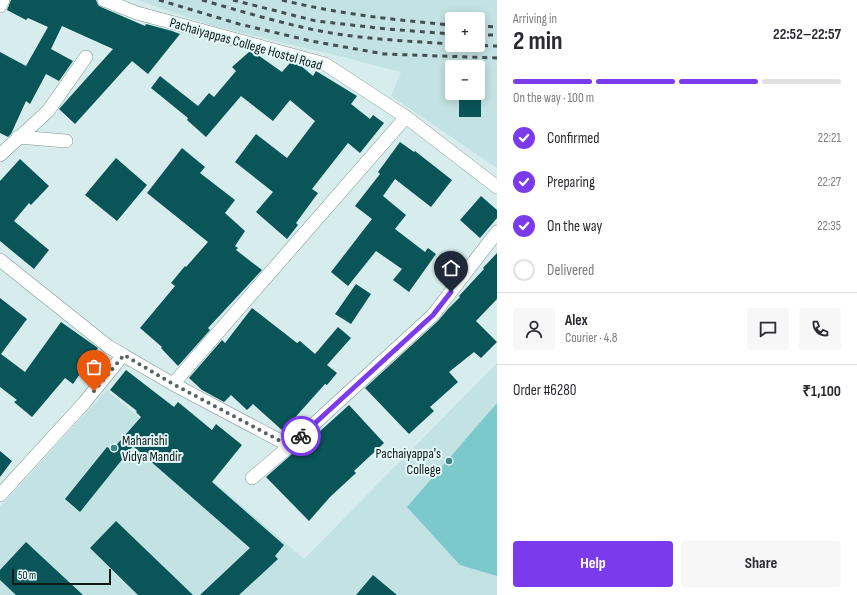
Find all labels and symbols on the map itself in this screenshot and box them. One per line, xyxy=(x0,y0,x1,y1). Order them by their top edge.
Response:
street label: Pachaiyappas College Hostel Road xyxy=(168,14,324,74)
pin xyxy=(434,251,468,292)
pin xyxy=(77,350,111,391)
courier xyxy=(281,416,321,456)
place label: Maharishi Vidya Mandir xyxy=(122,432,182,465)
marker: Maharishi Vidya Mandir xyxy=(109,443,119,453)
place label: Pachaiyappa's College xyxy=(376,445,441,478)
marker: Pachaiyappa's College xyxy=(444,456,454,466)
scale bar xyxy=(12,567,111,586)

